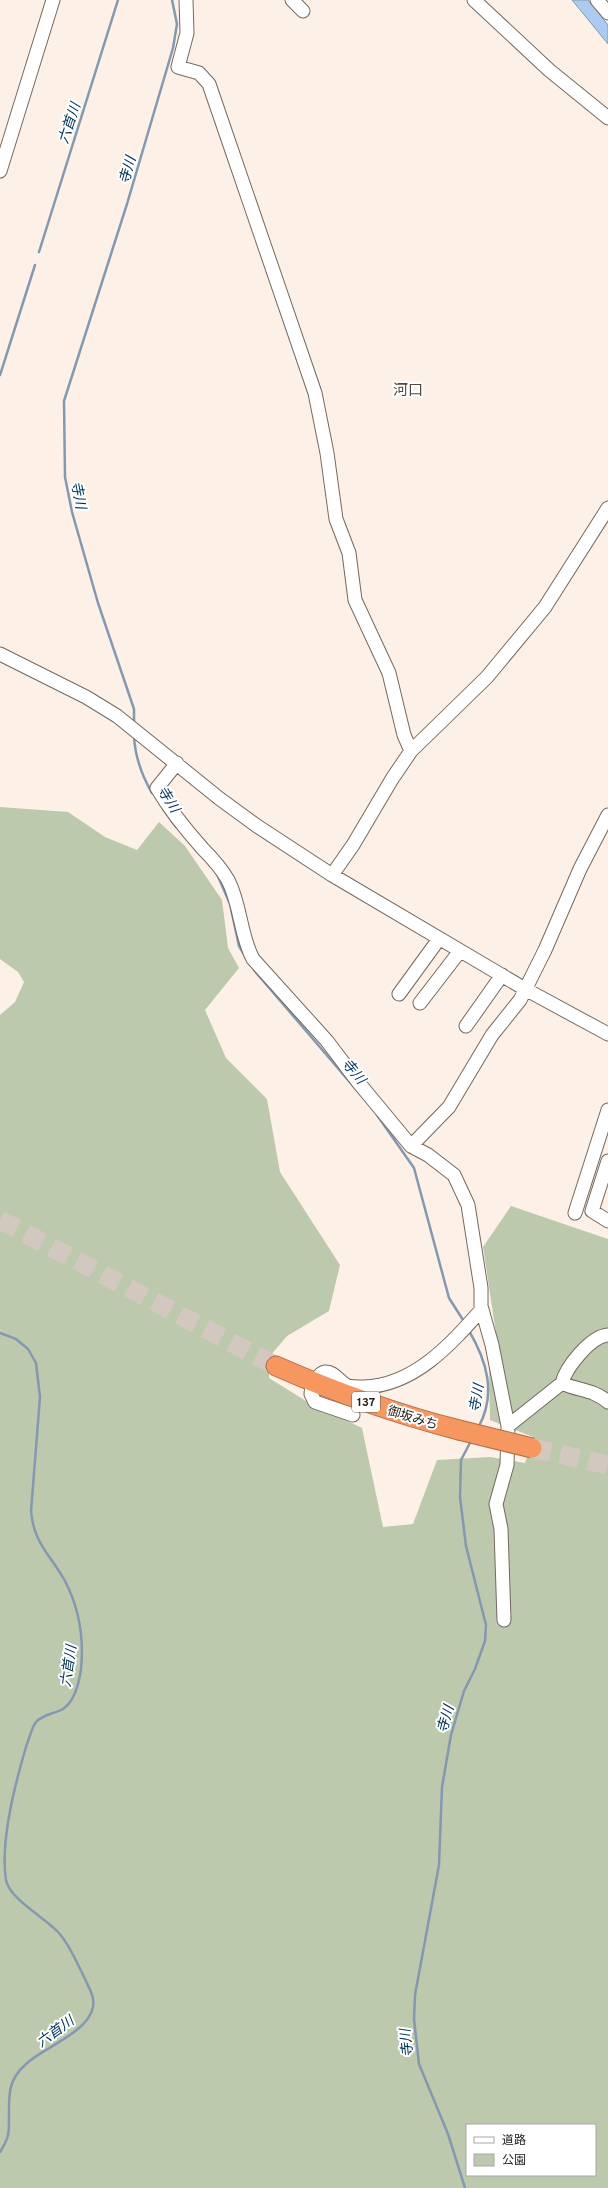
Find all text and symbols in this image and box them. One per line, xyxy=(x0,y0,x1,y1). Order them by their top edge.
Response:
water label: 六首川 xyxy=(56,99,86,146)
water label: 寺川 xyxy=(116,153,141,186)
district label: 河口 xyxy=(393,382,423,401)
water label: 寺川 xyxy=(67,480,89,513)
water label: 寺川 xyxy=(153,783,183,818)
water label: 寺川 xyxy=(337,1056,370,1090)
water label: 寺川 xyxy=(467,1381,489,1414)
road number: 137 xyxy=(352,1392,380,1412)
street label: 御坂みち xyxy=(385,1404,440,1434)
water label: 六首川 xyxy=(58,1642,81,1688)
water label: 寺川 xyxy=(434,1702,459,1735)
water label: 六首川 xyxy=(34,2012,79,2051)
water label: 寺川 xyxy=(397,2026,417,2058)
legend xyxy=(466,2124,596,2176)
text: 道路 xyxy=(502,2133,526,2149)
text: 公園 xyxy=(502,2153,526,2169)

